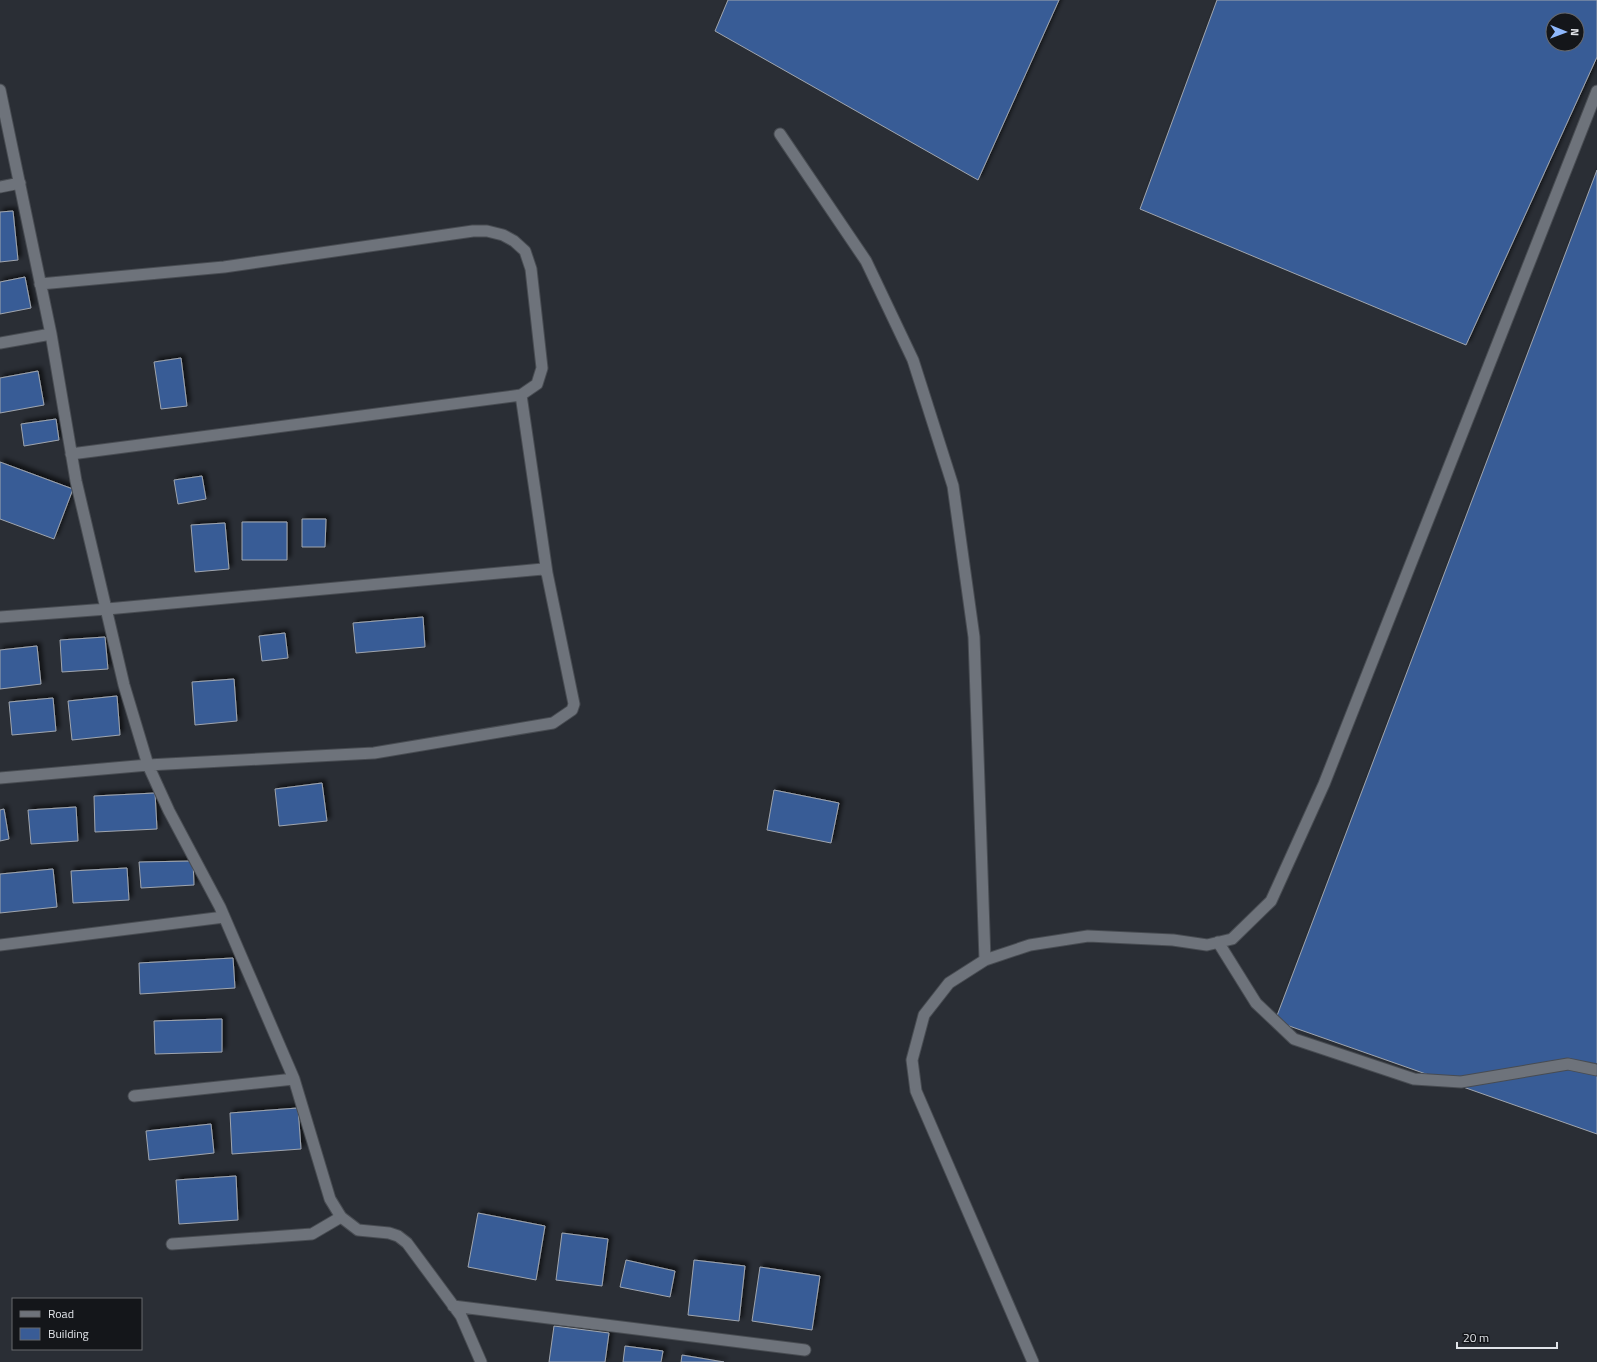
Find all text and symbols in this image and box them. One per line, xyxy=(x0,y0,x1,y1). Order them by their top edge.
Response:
north arrow xyxy=(1545,12,1585,52)
text: N xyxy=(1567,28,1583,36)
legend xyxy=(12,1298,142,1350)
text: Road xyxy=(48,1304,74,1323)
text: Building xyxy=(48,1324,89,1343)
scale bar xyxy=(1457,1324,1557,1350)
text: 20 m xyxy=(1463,1328,1489,1347)

